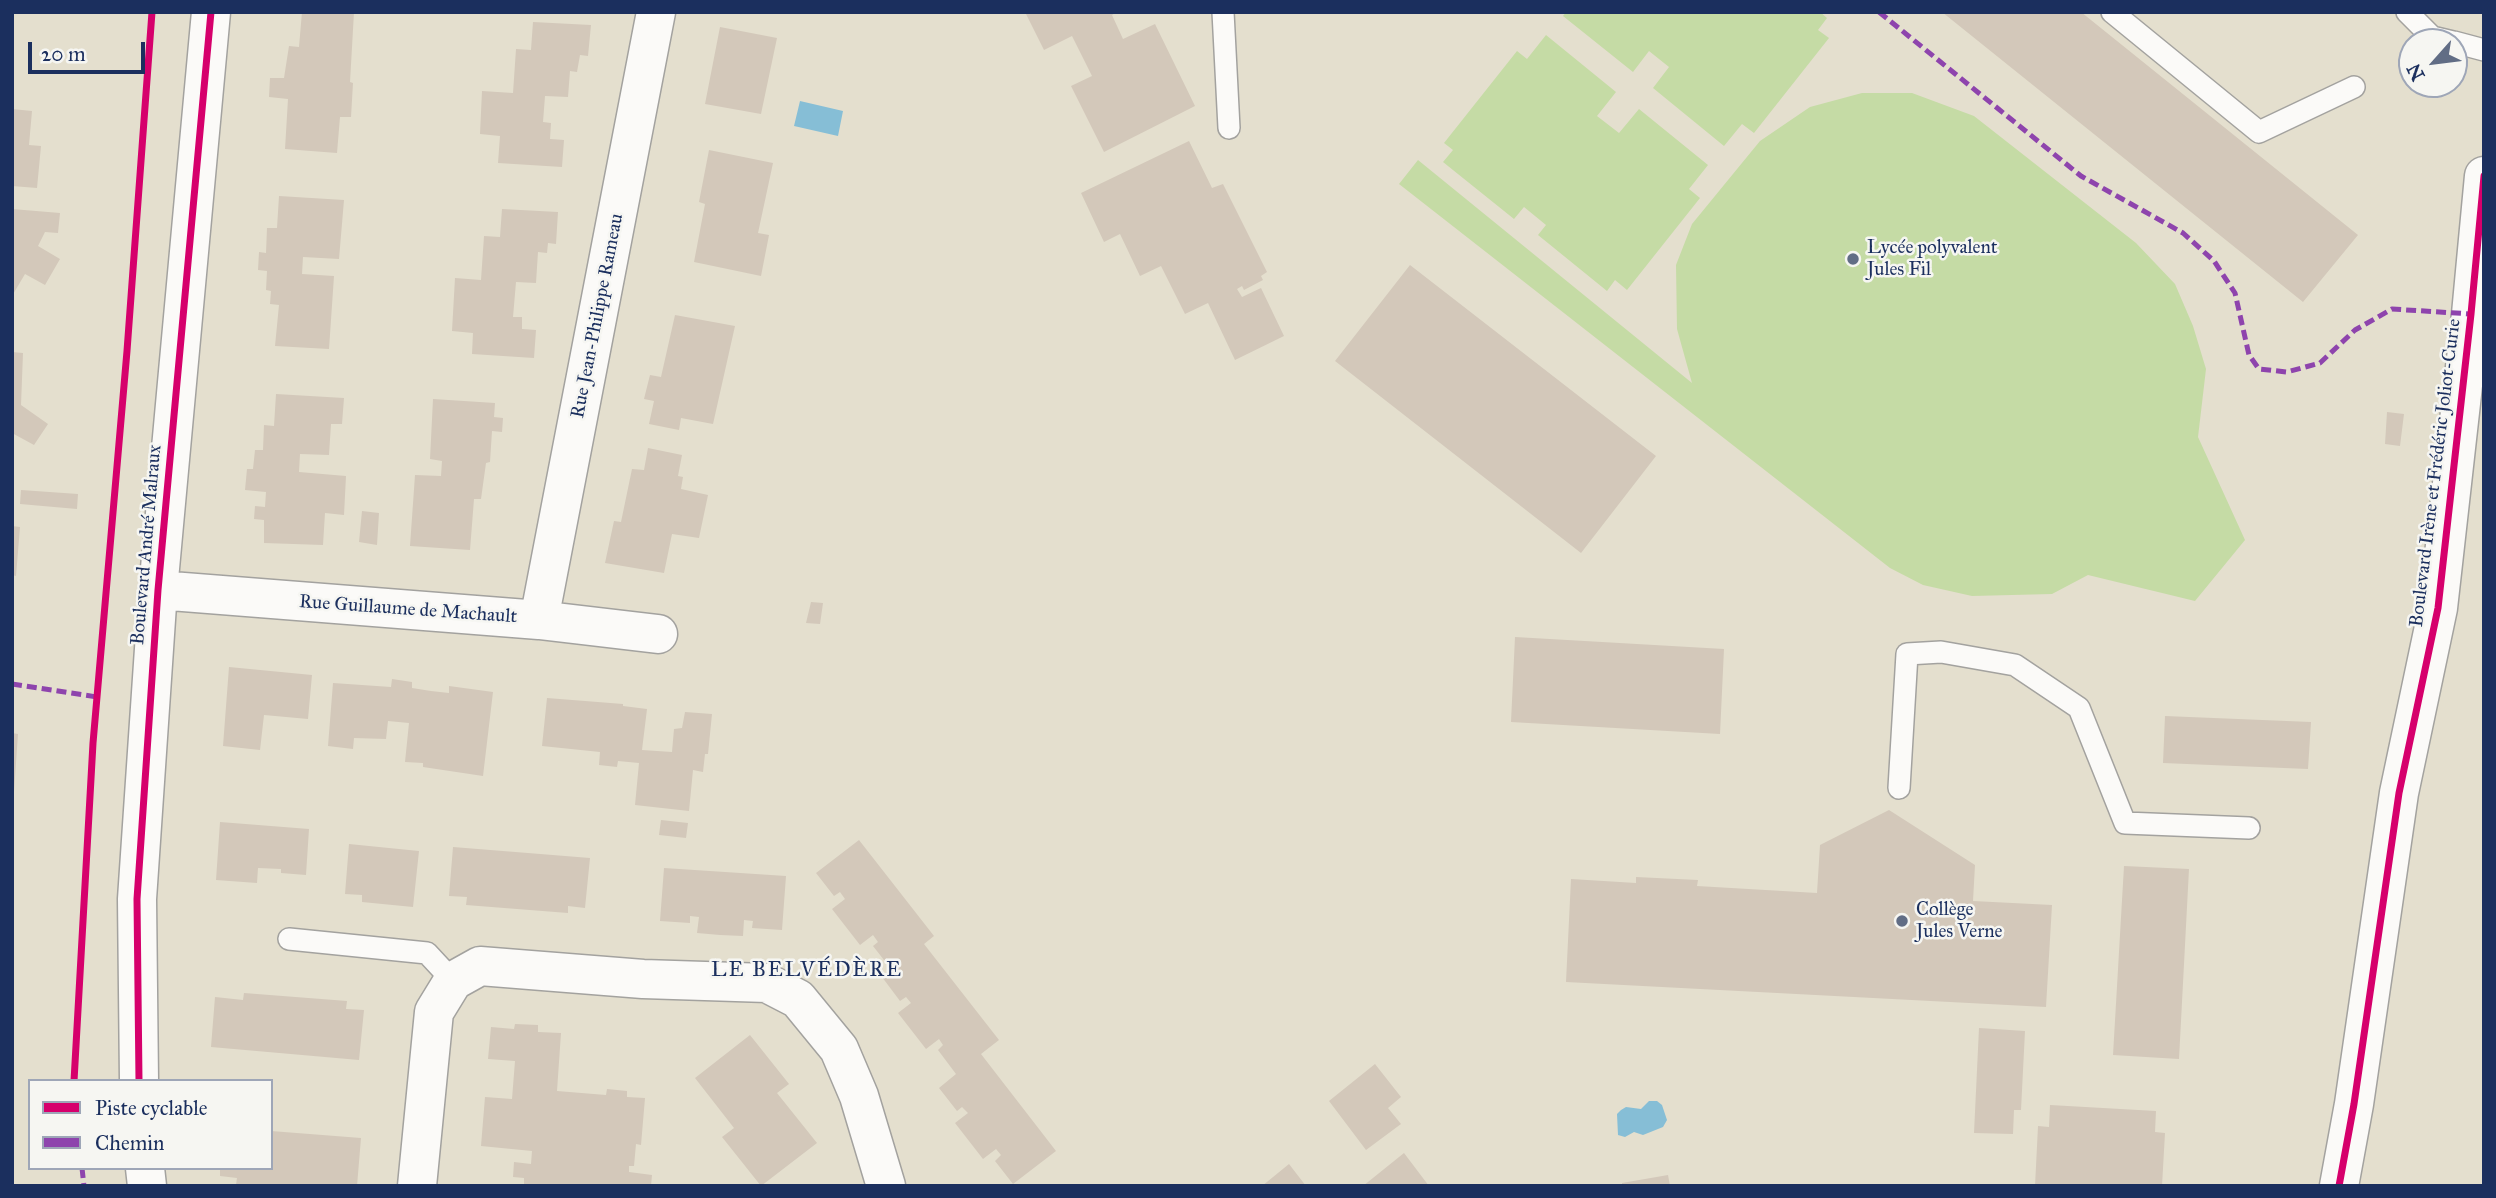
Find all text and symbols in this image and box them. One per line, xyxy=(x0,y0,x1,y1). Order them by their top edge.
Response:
scale bar xyxy=(32,28,149,72)
north arrow xyxy=(2398,28,2468,98)
text: 20 m xyxy=(41,41,86,67)
text: N xyxy=(2402,60,2430,85)
street label: Rue Jean-Philippe Rameau xyxy=(567,212,629,420)
place label: Lycée polyvalent Jules Fil xyxy=(1867,237,1997,281)
marker: Lycée polyvalent Jules Fil xyxy=(1845,251,1861,267)
street label: Boulevard Irène et Frédéric Joliot-Curie xyxy=(2406,317,2466,629)
street label: Boulevard André Malraux xyxy=(127,444,167,646)
street label: Rue Guillaume de Machault xyxy=(298,591,518,629)
place label: Collège Jules Verne xyxy=(1916,899,2002,943)
marker: Collège Jules Verne xyxy=(1894,913,1910,929)
district label: LE BELVÉDÈRE xyxy=(712,958,902,984)
legend xyxy=(28,1079,273,1170)
text: Piste cyclable xyxy=(95,1095,208,1121)
text: Chemin xyxy=(95,1130,164,1156)

